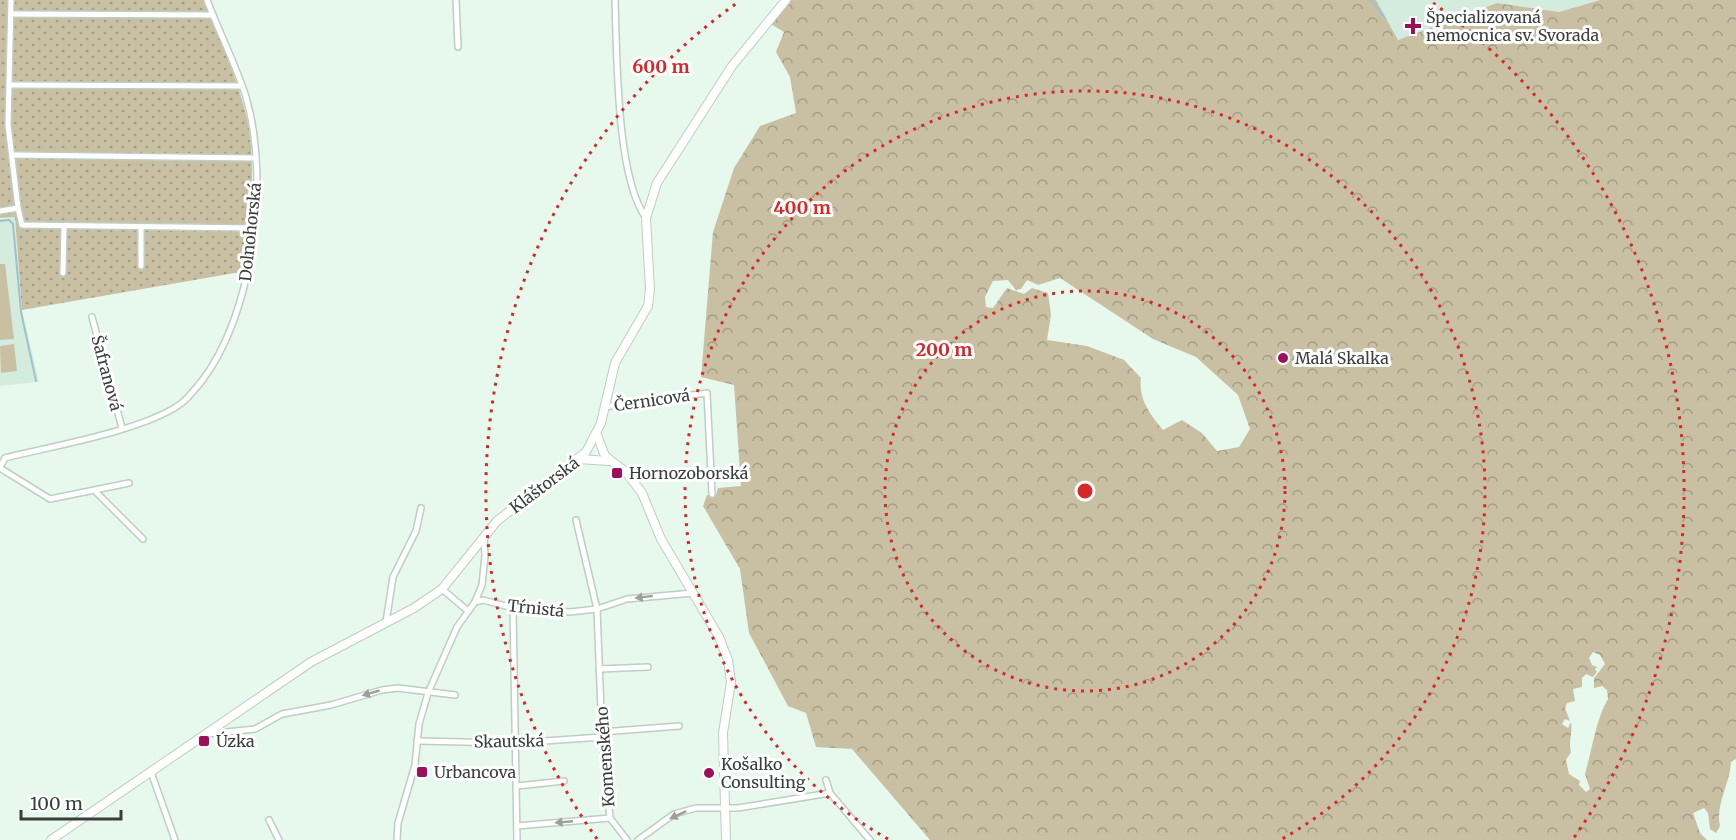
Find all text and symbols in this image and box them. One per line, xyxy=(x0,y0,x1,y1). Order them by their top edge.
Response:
place label: Špecializovaná nemocnica sv. Svorada xyxy=(1426,7,1600,45)
marker: Špecializovaná nemocnica sv. Svorada xyxy=(1404,17,1422,35)
text: 600 m xyxy=(632,55,690,78)
street label: Dolnohorská xyxy=(235,181,265,283)
text: 400 m xyxy=(773,196,831,219)
street label: Šafranová xyxy=(87,333,127,413)
text: 200 m xyxy=(916,338,972,361)
place label: Malá Skalka xyxy=(1295,348,1389,368)
marker: Malá Skalka xyxy=(1276,351,1290,365)
street label: Černicová xyxy=(613,385,692,415)
street label: Kláštorská xyxy=(505,452,583,518)
place label: Hornozoborská xyxy=(629,463,749,483)
marker: Hornozoborská xyxy=(610,466,624,480)
centre of rings xyxy=(1075,481,1095,501)
one-way arrow xyxy=(635,592,654,602)
street label: Tŕnistá xyxy=(507,595,566,621)
one-way arrow xyxy=(362,689,380,698)
street label: Komenského xyxy=(592,706,618,808)
street label: Skautská xyxy=(474,730,545,752)
place label: Úzka xyxy=(216,731,255,751)
marker: Úzka xyxy=(197,734,211,748)
place label: Košalko Consulting xyxy=(721,754,806,792)
place label: Urbancova xyxy=(434,762,517,782)
marker: Urbancova xyxy=(415,765,429,779)
marker: Košalko Consulting xyxy=(702,766,716,780)
scale bar xyxy=(21,783,122,821)
text: 100 m xyxy=(30,792,83,815)
one-way arrow xyxy=(669,810,686,819)
one-way arrow xyxy=(554,817,573,827)

